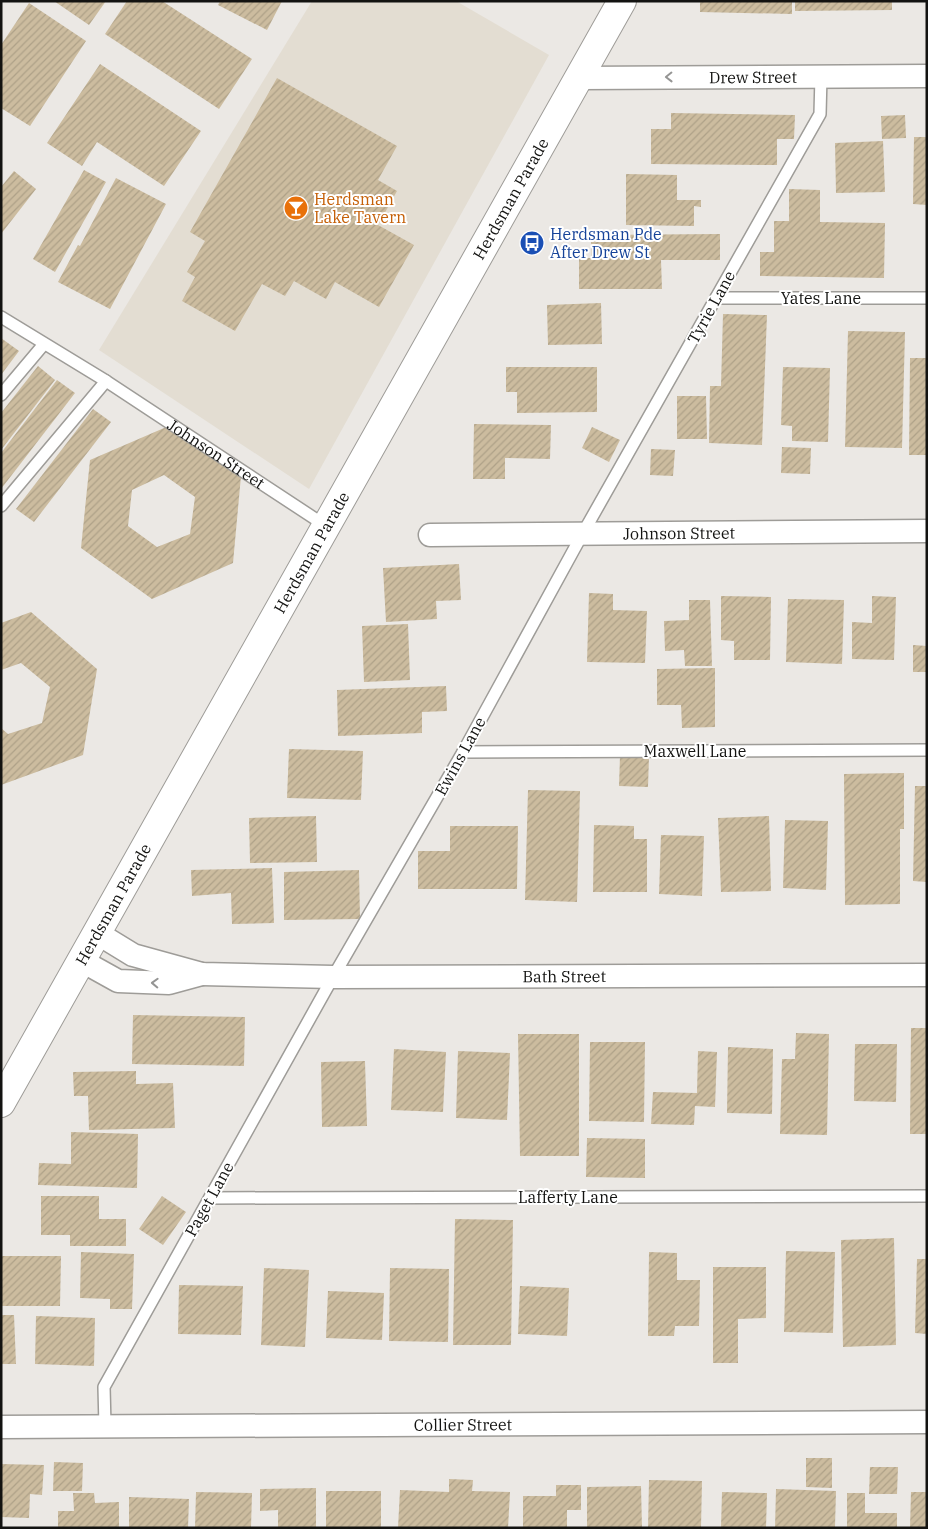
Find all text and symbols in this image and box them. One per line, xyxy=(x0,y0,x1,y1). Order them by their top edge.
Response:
street label: Drew Street xyxy=(709,67,797,87)
one-way arrow xyxy=(665,72,673,83)
street label: Herdsman Parade xyxy=(468,134,553,263)
place label: Herdsman Lake Tavern xyxy=(314,189,406,227)
bar icon: Herdsman Lake Tavern xyxy=(283,195,309,221)
place label: Herdsman Pde After Drew St xyxy=(550,224,662,262)
bus stop icon: Herdsman Pde After Drew St xyxy=(519,230,545,256)
street label: Tyrie Lane xyxy=(683,267,739,347)
street label: Yates Lane xyxy=(781,288,861,308)
street label: Johnson Street xyxy=(164,414,269,493)
street label: Herdsman Parade xyxy=(269,488,353,617)
street label: Johnson Street xyxy=(623,523,736,543)
street label: Ewins Lane xyxy=(430,713,490,799)
street label: Maxwell Lane xyxy=(644,741,746,761)
street label: Herdsman Parade xyxy=(71,840,155,969)
street label: Bath Street xyxy=(522,966,606,986)
one-way arrow xyxy=(150,977,158,988)
street label: Paget Lane xyxy=(180,1158,238,1240)
street label: Lafferty Lane xyxy=(518,1187,618,1207)
street label: Collier Street xyxy=(414,1414,513,1435)

